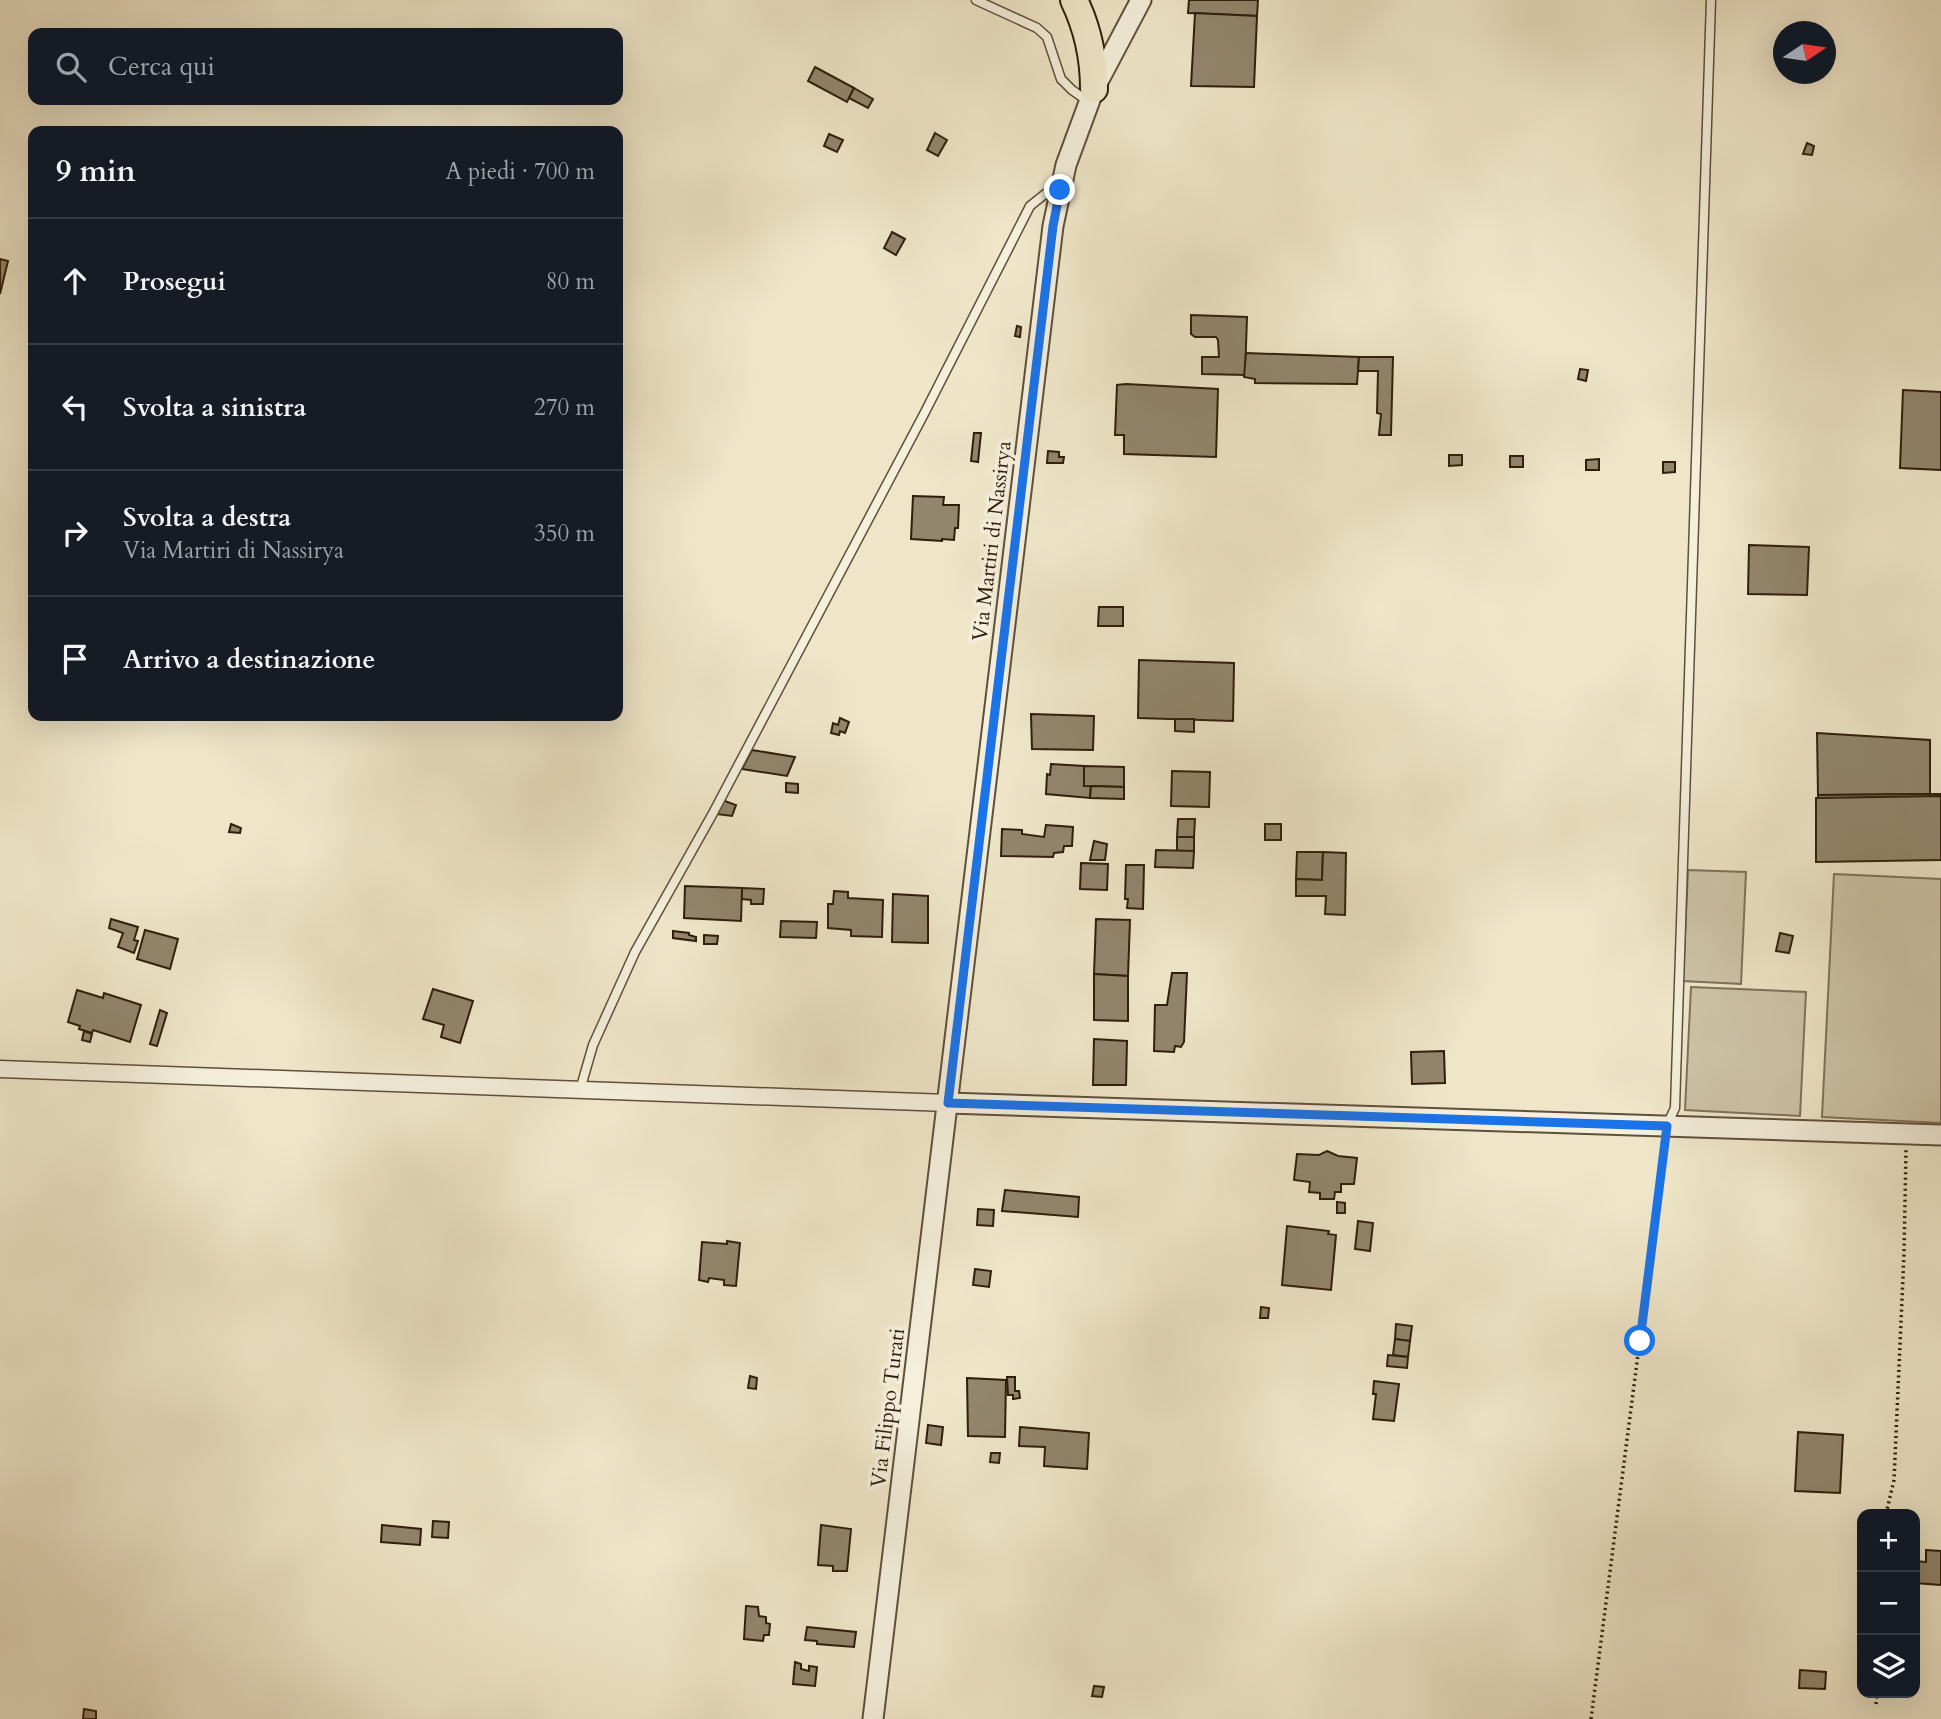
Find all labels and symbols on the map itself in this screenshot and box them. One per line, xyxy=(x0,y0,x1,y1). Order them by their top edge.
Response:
north arrow xyxy=(1773,21,1836,84)
route end xyxy=(1044,174,1075,205)
street label: Via Martiri di Nassirya xyxy=(965,439,1019,643)
route start xyxy=(1624,1325,1655,1356)
street label: Via Filippo Turati xyxy=(864,1326,912,1490)

